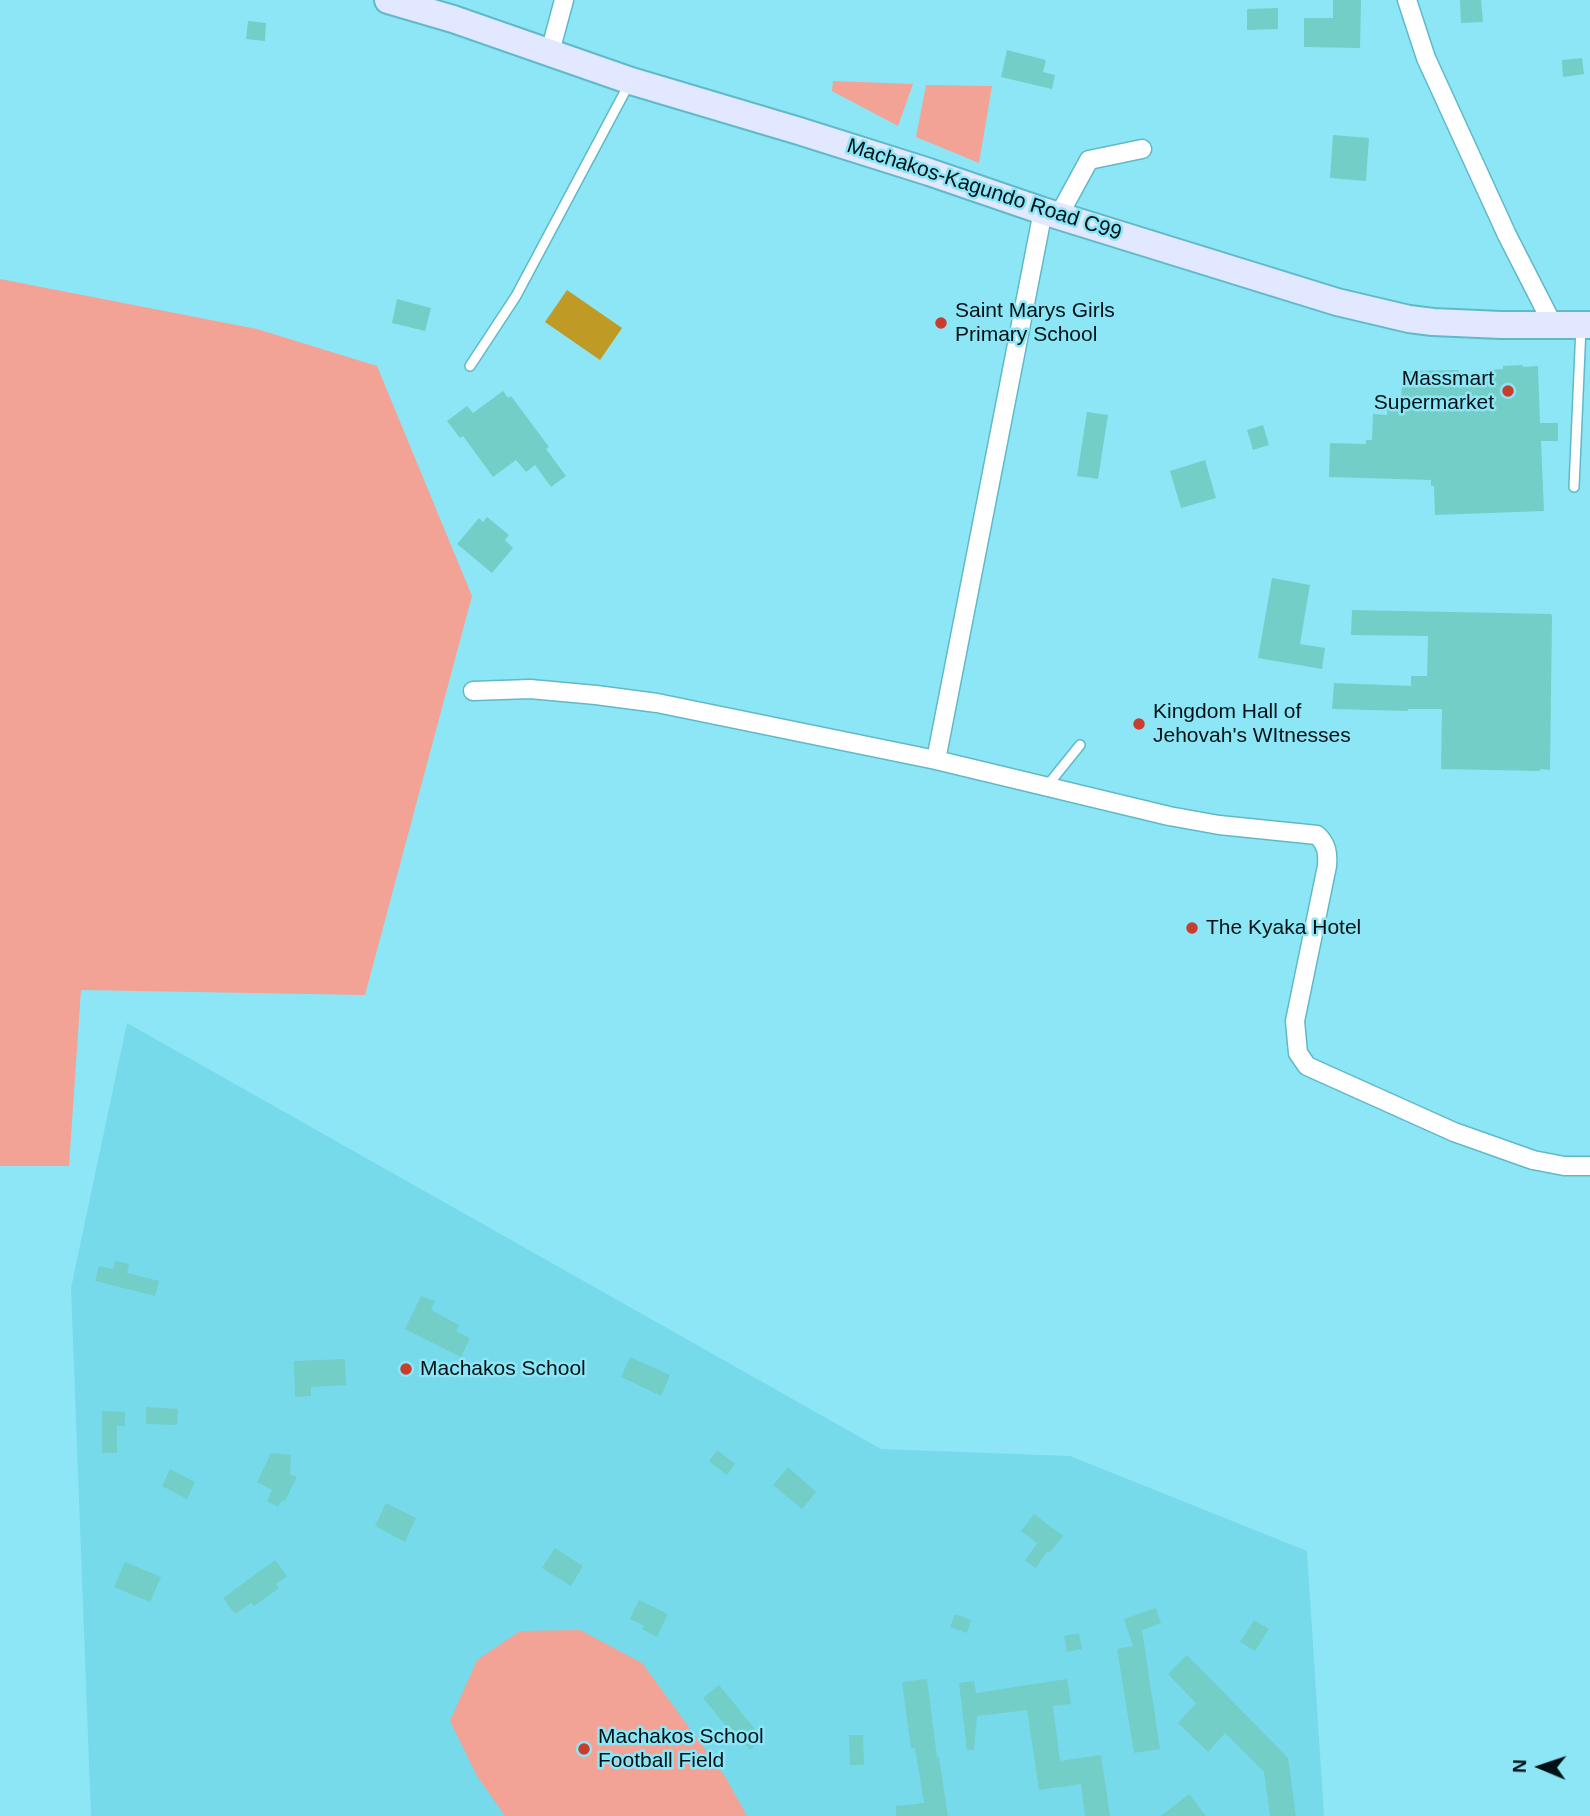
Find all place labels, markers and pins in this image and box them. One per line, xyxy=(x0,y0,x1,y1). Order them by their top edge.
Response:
place label: Saint Marys Girls Primary School xyxy=(955,298,1115,348)
marker: Saint Marys Girls Primary School xyxy=(933,315,949,331)
place label: Massmart Supermarket xyxy=(1374,366,1494,416)
marker: Massmart Supermarket xyxy=(1500,383,1516,399)
place label: Kingdom Hall of Jehovah's WItnesses xyxy=(1153,699,1351,749)
marker: Kingdom Hall of Jehovah's WItnesses xyxy=(1131,716,1147,732)
place label: The Kyaka Hotel xyxy=(1206,915,1361,941)
marker: The Kyaka Hotel xyxy=(1184,920,1200,936)
place label: Machakos School xyxy=(420,1356,586,1382)
marker: Machakos School xyxy=(398,1361,414,1377)
place label: Machakos School Football Field xyxy=(598,1724,764,1774)
marker: Machakos School Football Field xyxy=(576,1741,592,1757)

